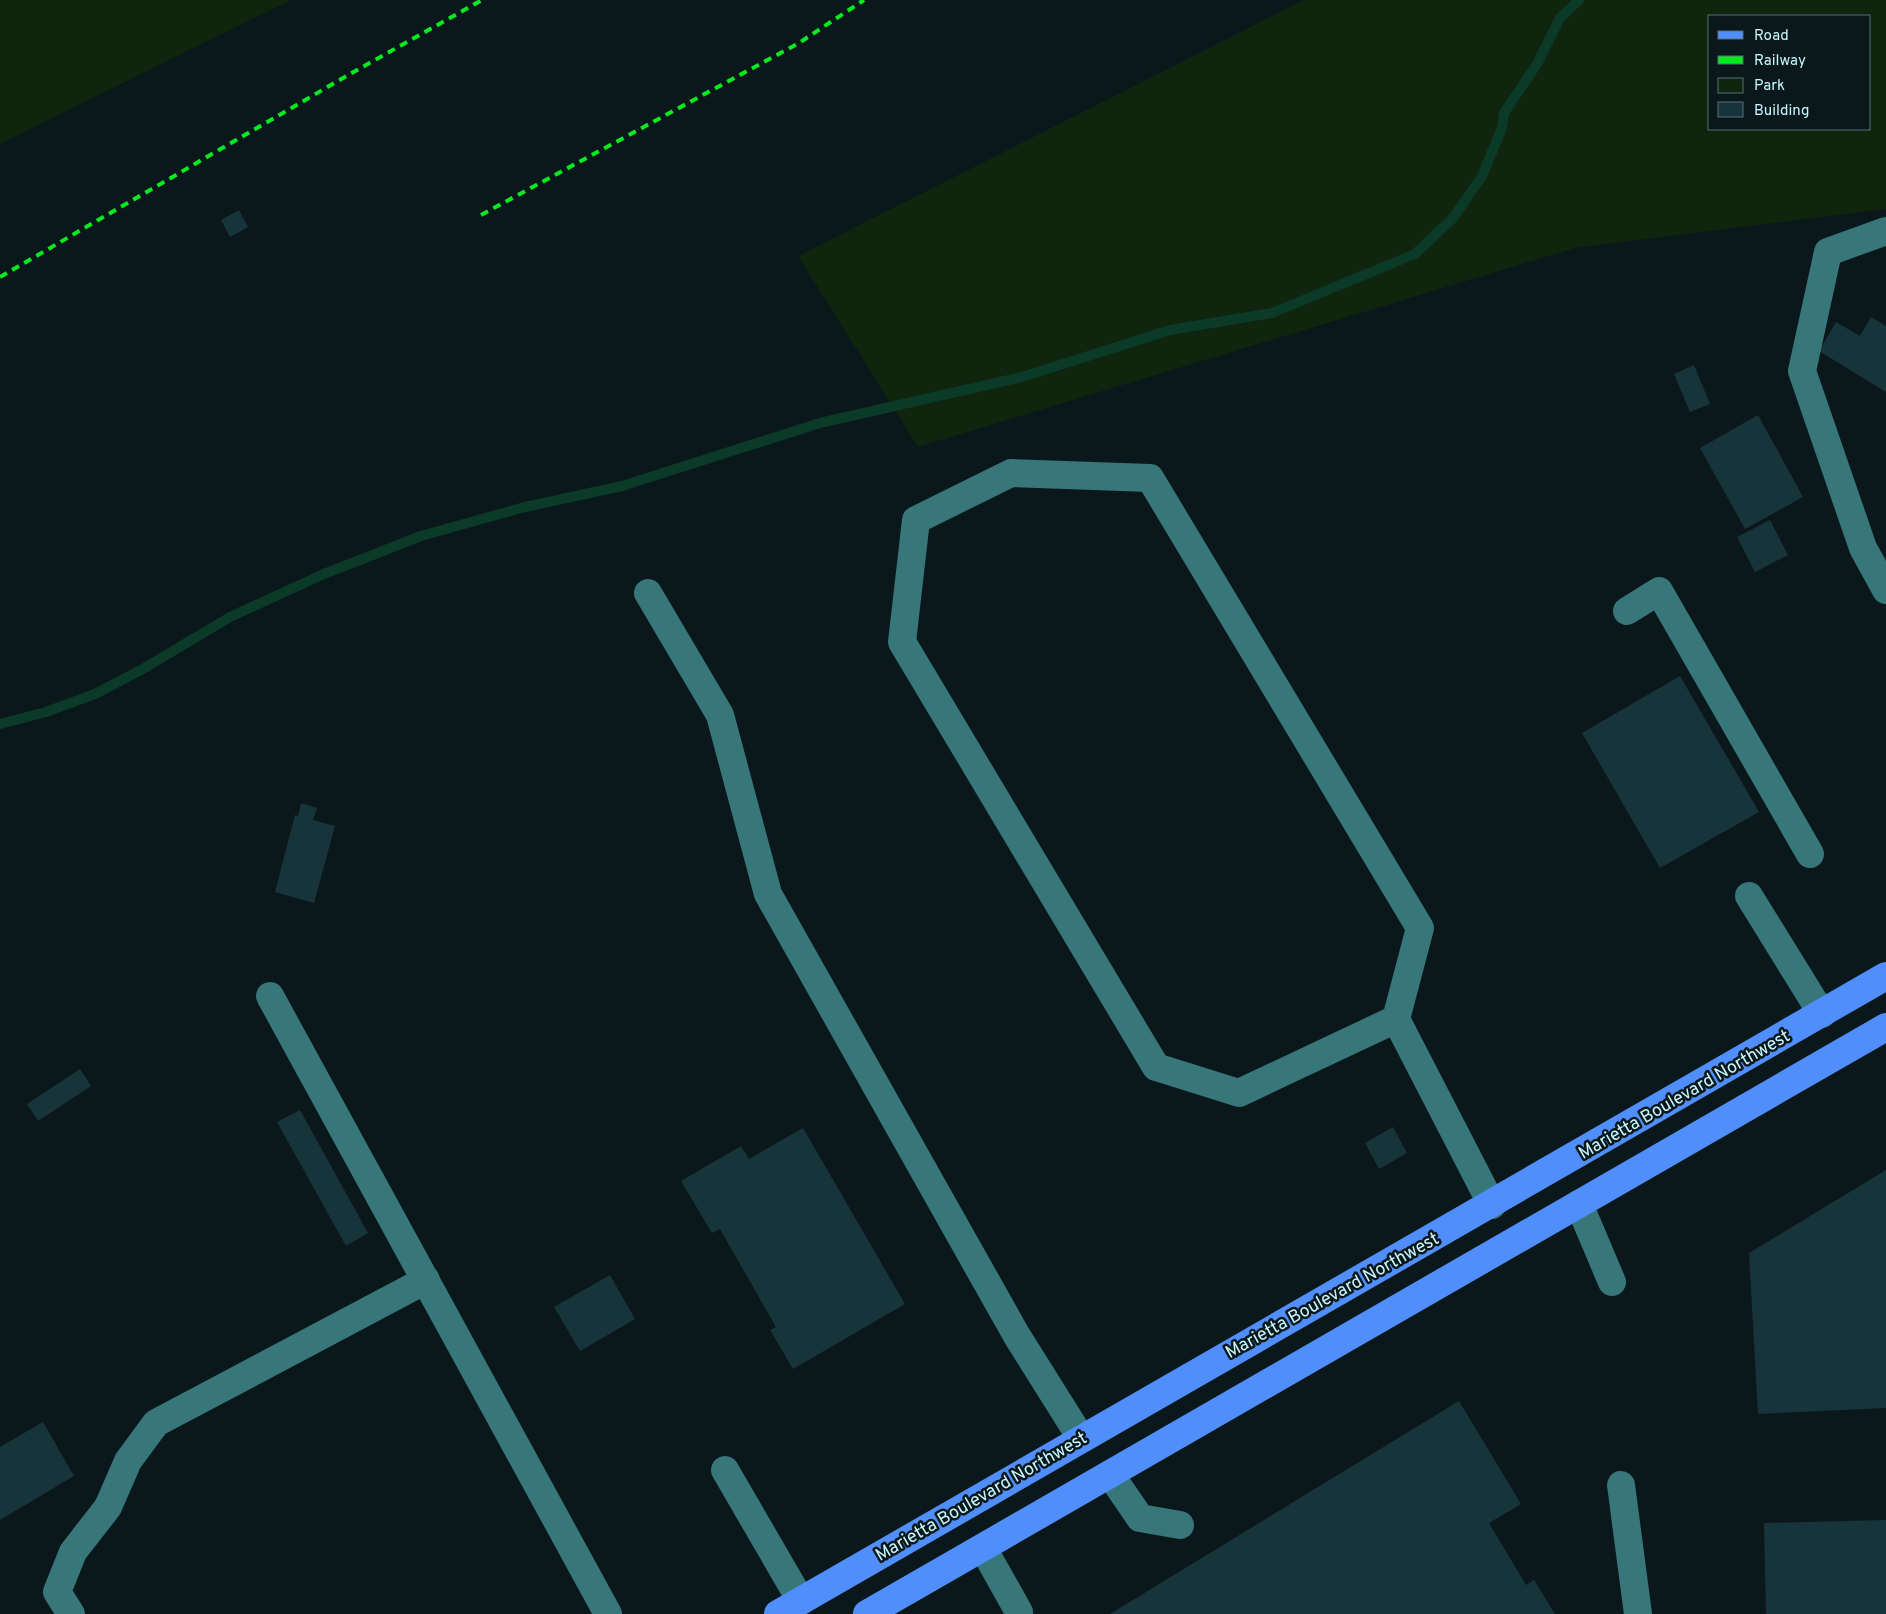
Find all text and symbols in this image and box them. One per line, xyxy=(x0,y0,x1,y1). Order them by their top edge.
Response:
legend xyxy=(1708,15,1871,130)
text: Road xyxy=(1754,27,1789,46)
text: Railway xyxy=(1754,52,1806,71)
text: Park xyxy=(1754,77,1785,96)
text: Building xyxy=(1754,102,1809,121)
street label: Marietta Boulevard Northwest xyxy=(1575,1025,1795,1165)
street label: Marietta Boulevard Northwest xyxy=(1222,1228,1444,1365)
street label: Marietta Boulevard Northwest xyxy=(872,1427,1092,1567)

